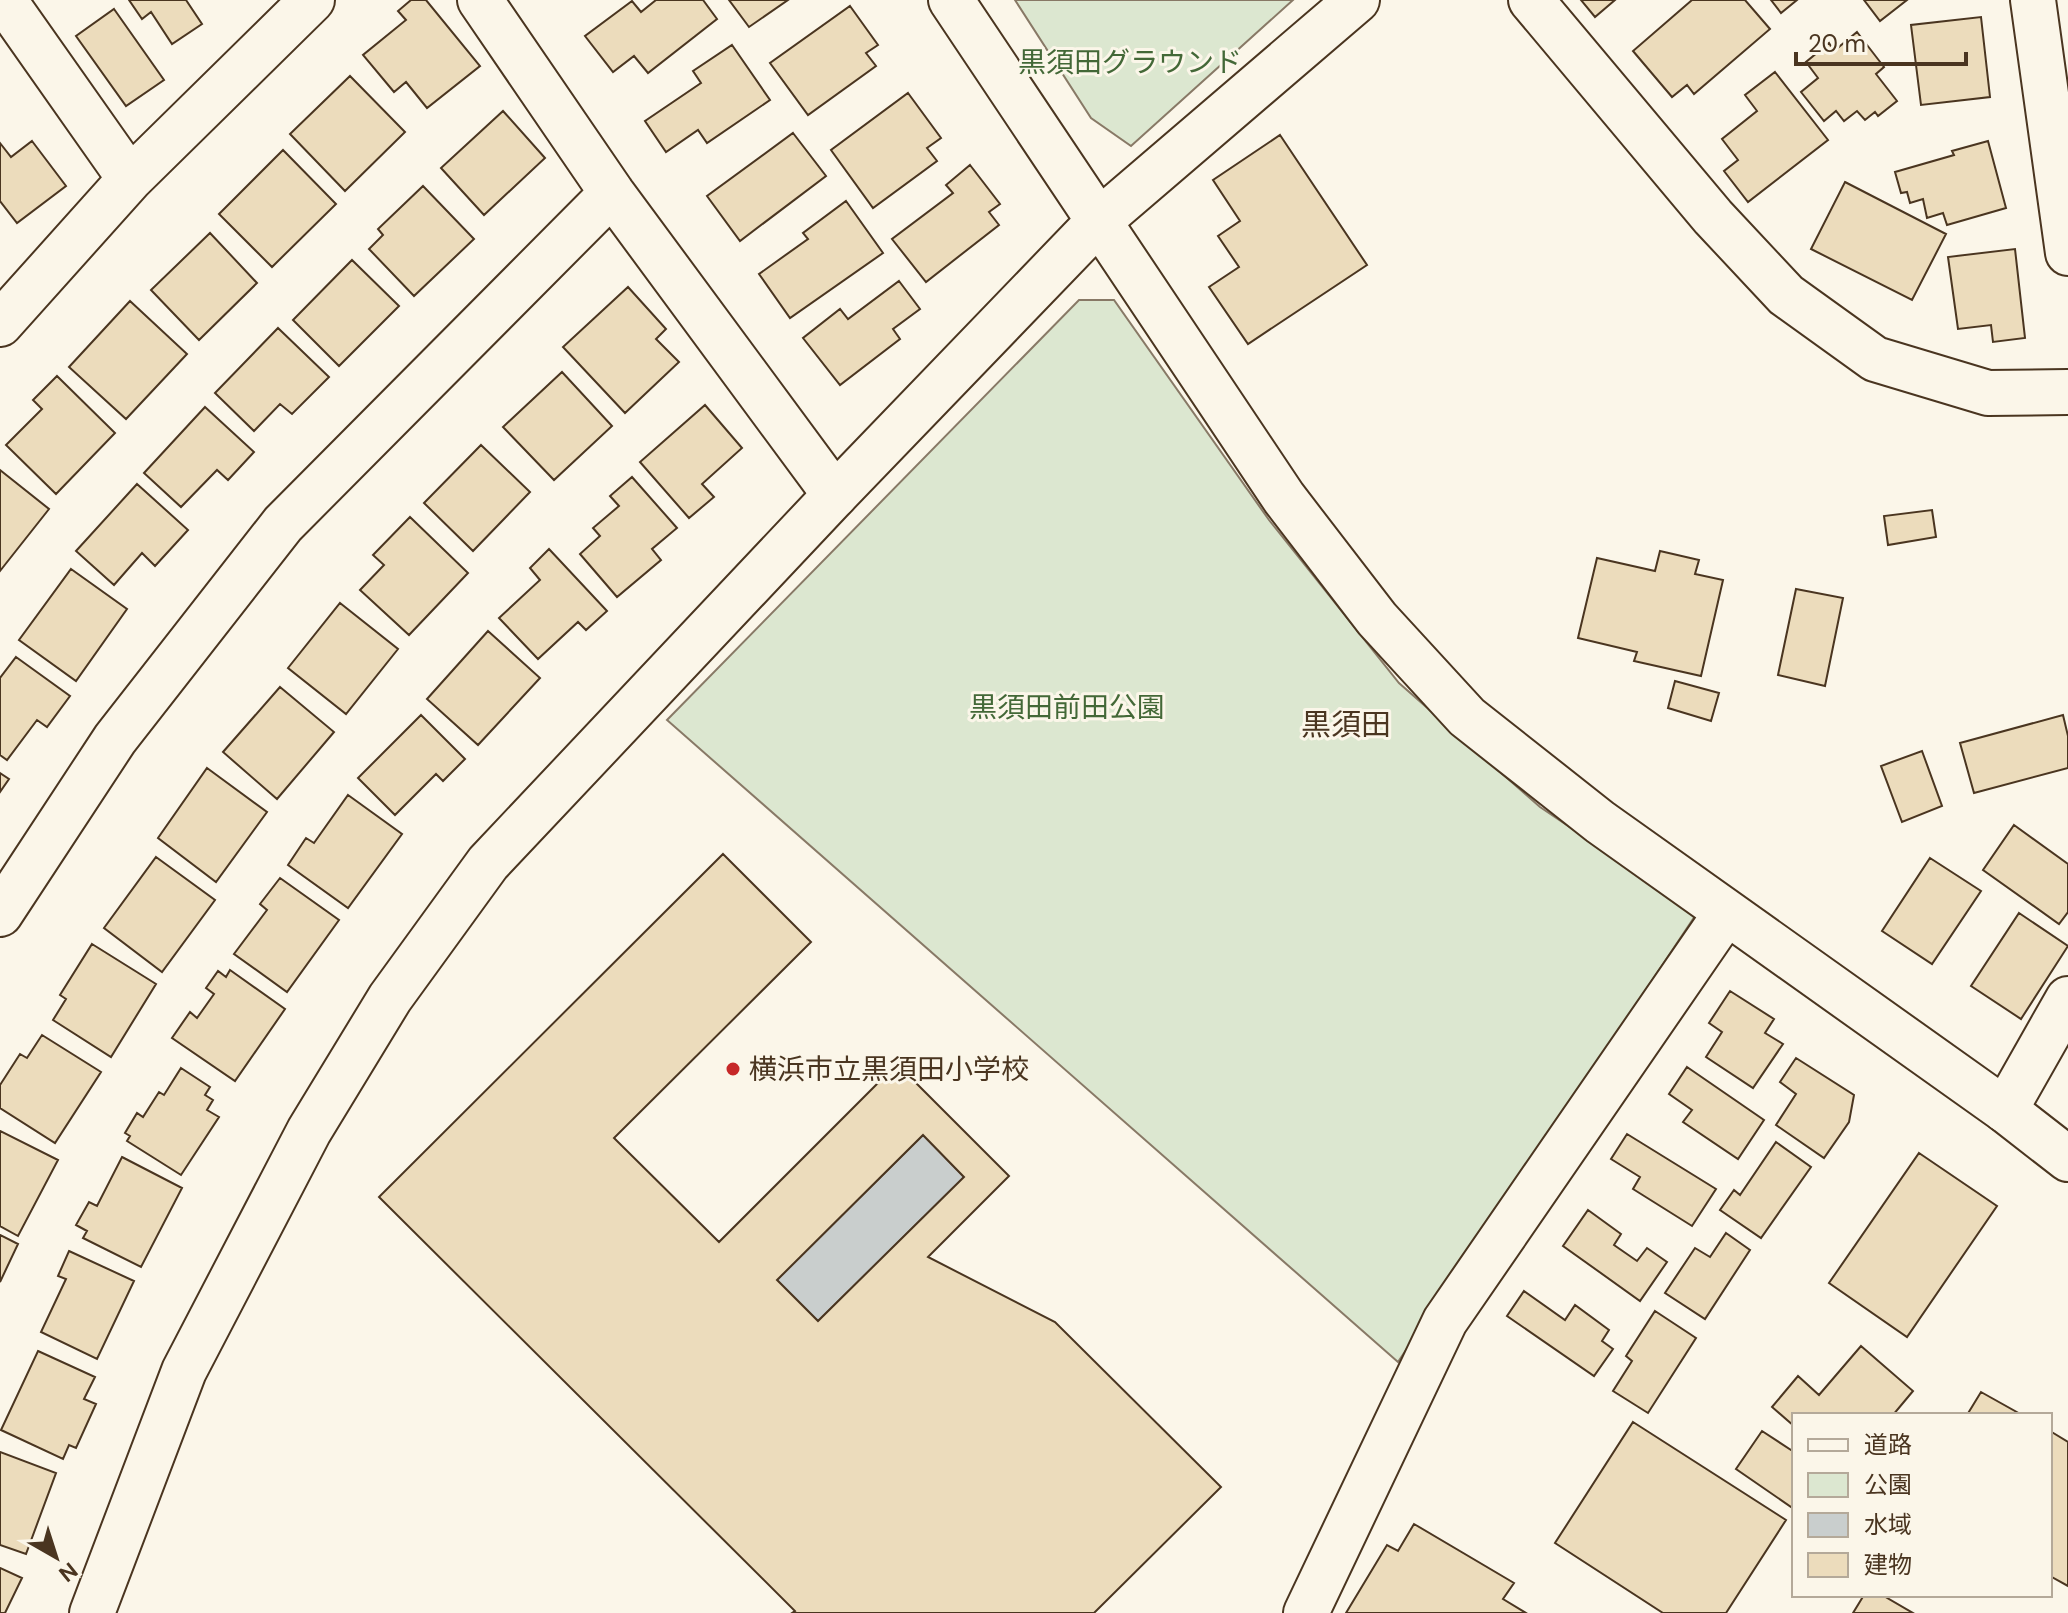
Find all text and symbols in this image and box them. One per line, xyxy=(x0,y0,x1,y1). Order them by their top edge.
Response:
scale bar xyxy=(1796,16,1966,66)
text: 20 m xyxy=(1808,28,1866,59)
park label: 黒須田グラウンド xyxy=(1018,44,1242,81)
park label: 黒須田前田公園 xyxy=(969,689,1165,726)
district label: 黒須田 xyxy=(1301,705,1391,744)
place label: 横浜市立黒須田小学校 xyxy=(749,1051,1029,1088)
marker: 横浜市立黒須田小学校 xyxy=(724,1060,742,1078)
legend xyxy=(1792,1413,2052,1597)
text: 道路 xyxy=(1864,1429,1912,1460)
text: 公園 xyxy=(1864,1469,1912,1500)
text: 水域 xyxy=(1864,1509,1912,1540)
north arrow xyxy=(16,1517,96,1597)
text: 建物 xyxy=(1864,1549,1912,1580)
text: N xyxy=(53,1556,84,1588)

